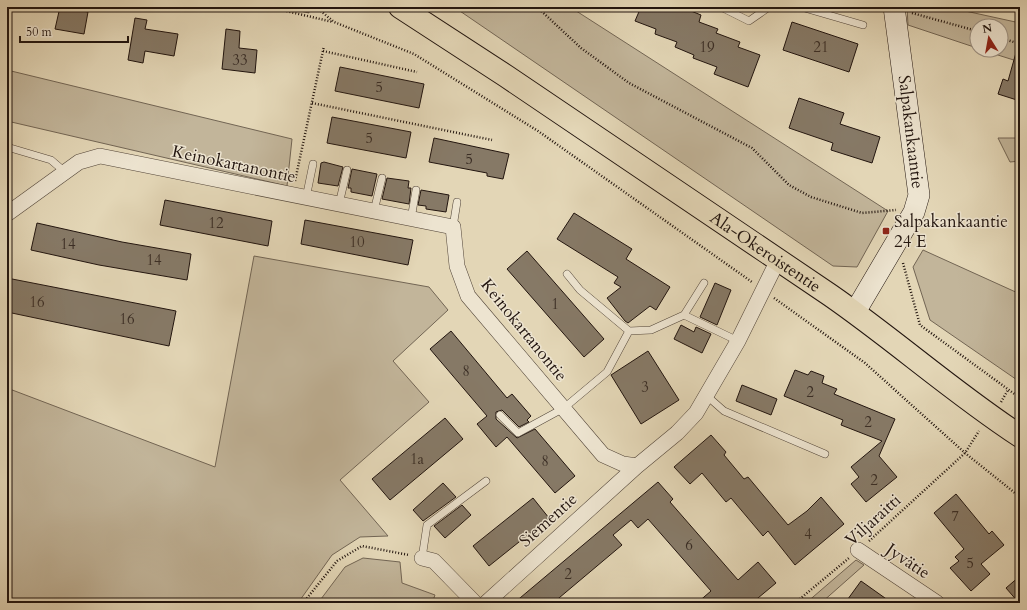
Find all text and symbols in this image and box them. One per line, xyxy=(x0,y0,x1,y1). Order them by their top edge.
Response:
scale bar xyxy=(20,18,128,44)
north arrow xyxy=(969,18,1009,58)
text: N xyxy=(981,20,994,37)
text: 50 m xyxy=(26,24,53,40)
house number: 19 xyxy=(699,37,715,57)
house number: 21 xyxy=(813,37,829,57)
house number: 33 xyxy=(232,50,248,70)
street label: Salpakankaantie xyxy=(893,74,929,190)
house number: 5 xyxy=(375,77,383,97)
house number: 5 xyxy=(365,128,373,148)
street label: Keinokartanontie xyxy=(170,140,298,188)
house number: 5 xyxy=(465,149,473,169)
street label: Ala-Okeroistentie xyxy=(706,206,826,297)
place label: Salpakankaantie 24 E xyxy=(894,210,1008,253)
house number: 12 xyxy=(208,213,224,233)
marker: Salpakankaantie 24 E xyxy=(881,226,891,236)
house number: 10 xyxy=(349,232,365,252)
house number: 14 xyxy=(60,234,76,254)
house number: 14 xyxy=(146,250,162,270)
street label: Keinokartanontie xyxy=(475,274,573,386)
house number: 16 xyxy=(29,292,45,312)
house number: 1 xyxy=(551,294,559,314)
house number: 16 xyxy=(119,309,135,329)
house number: 8 xyxy=(462,361,470,381)
house number: 3 xyxy=(641,377,649,397)
house number: 2 xyxy=(806,382,814,402)
house number: 2 xyxy=(864,412,872,432)
house number: 1a xyxy=(410,449,425,469)
house number: 8 xyxy=(541,451,549,471)
house number: 2 xyxy=(870,470,878,490)
street label: Siementie xyxy=(514,488,582,552)
street label: Viljaraitti xyxy=(840,489,906,551)
house number: 7 xyxy=(951,506,959,526)
house number: 4 xyxy=(804,524,812,544)
house number: 6 xyxy=(685,535,693,555)
street label: Jyvätie xyxy=(879,536,935,584)
house number: 5 xyxy=(966,553,974,573)
house number: 2 xyxy=(564,564,572,584)

